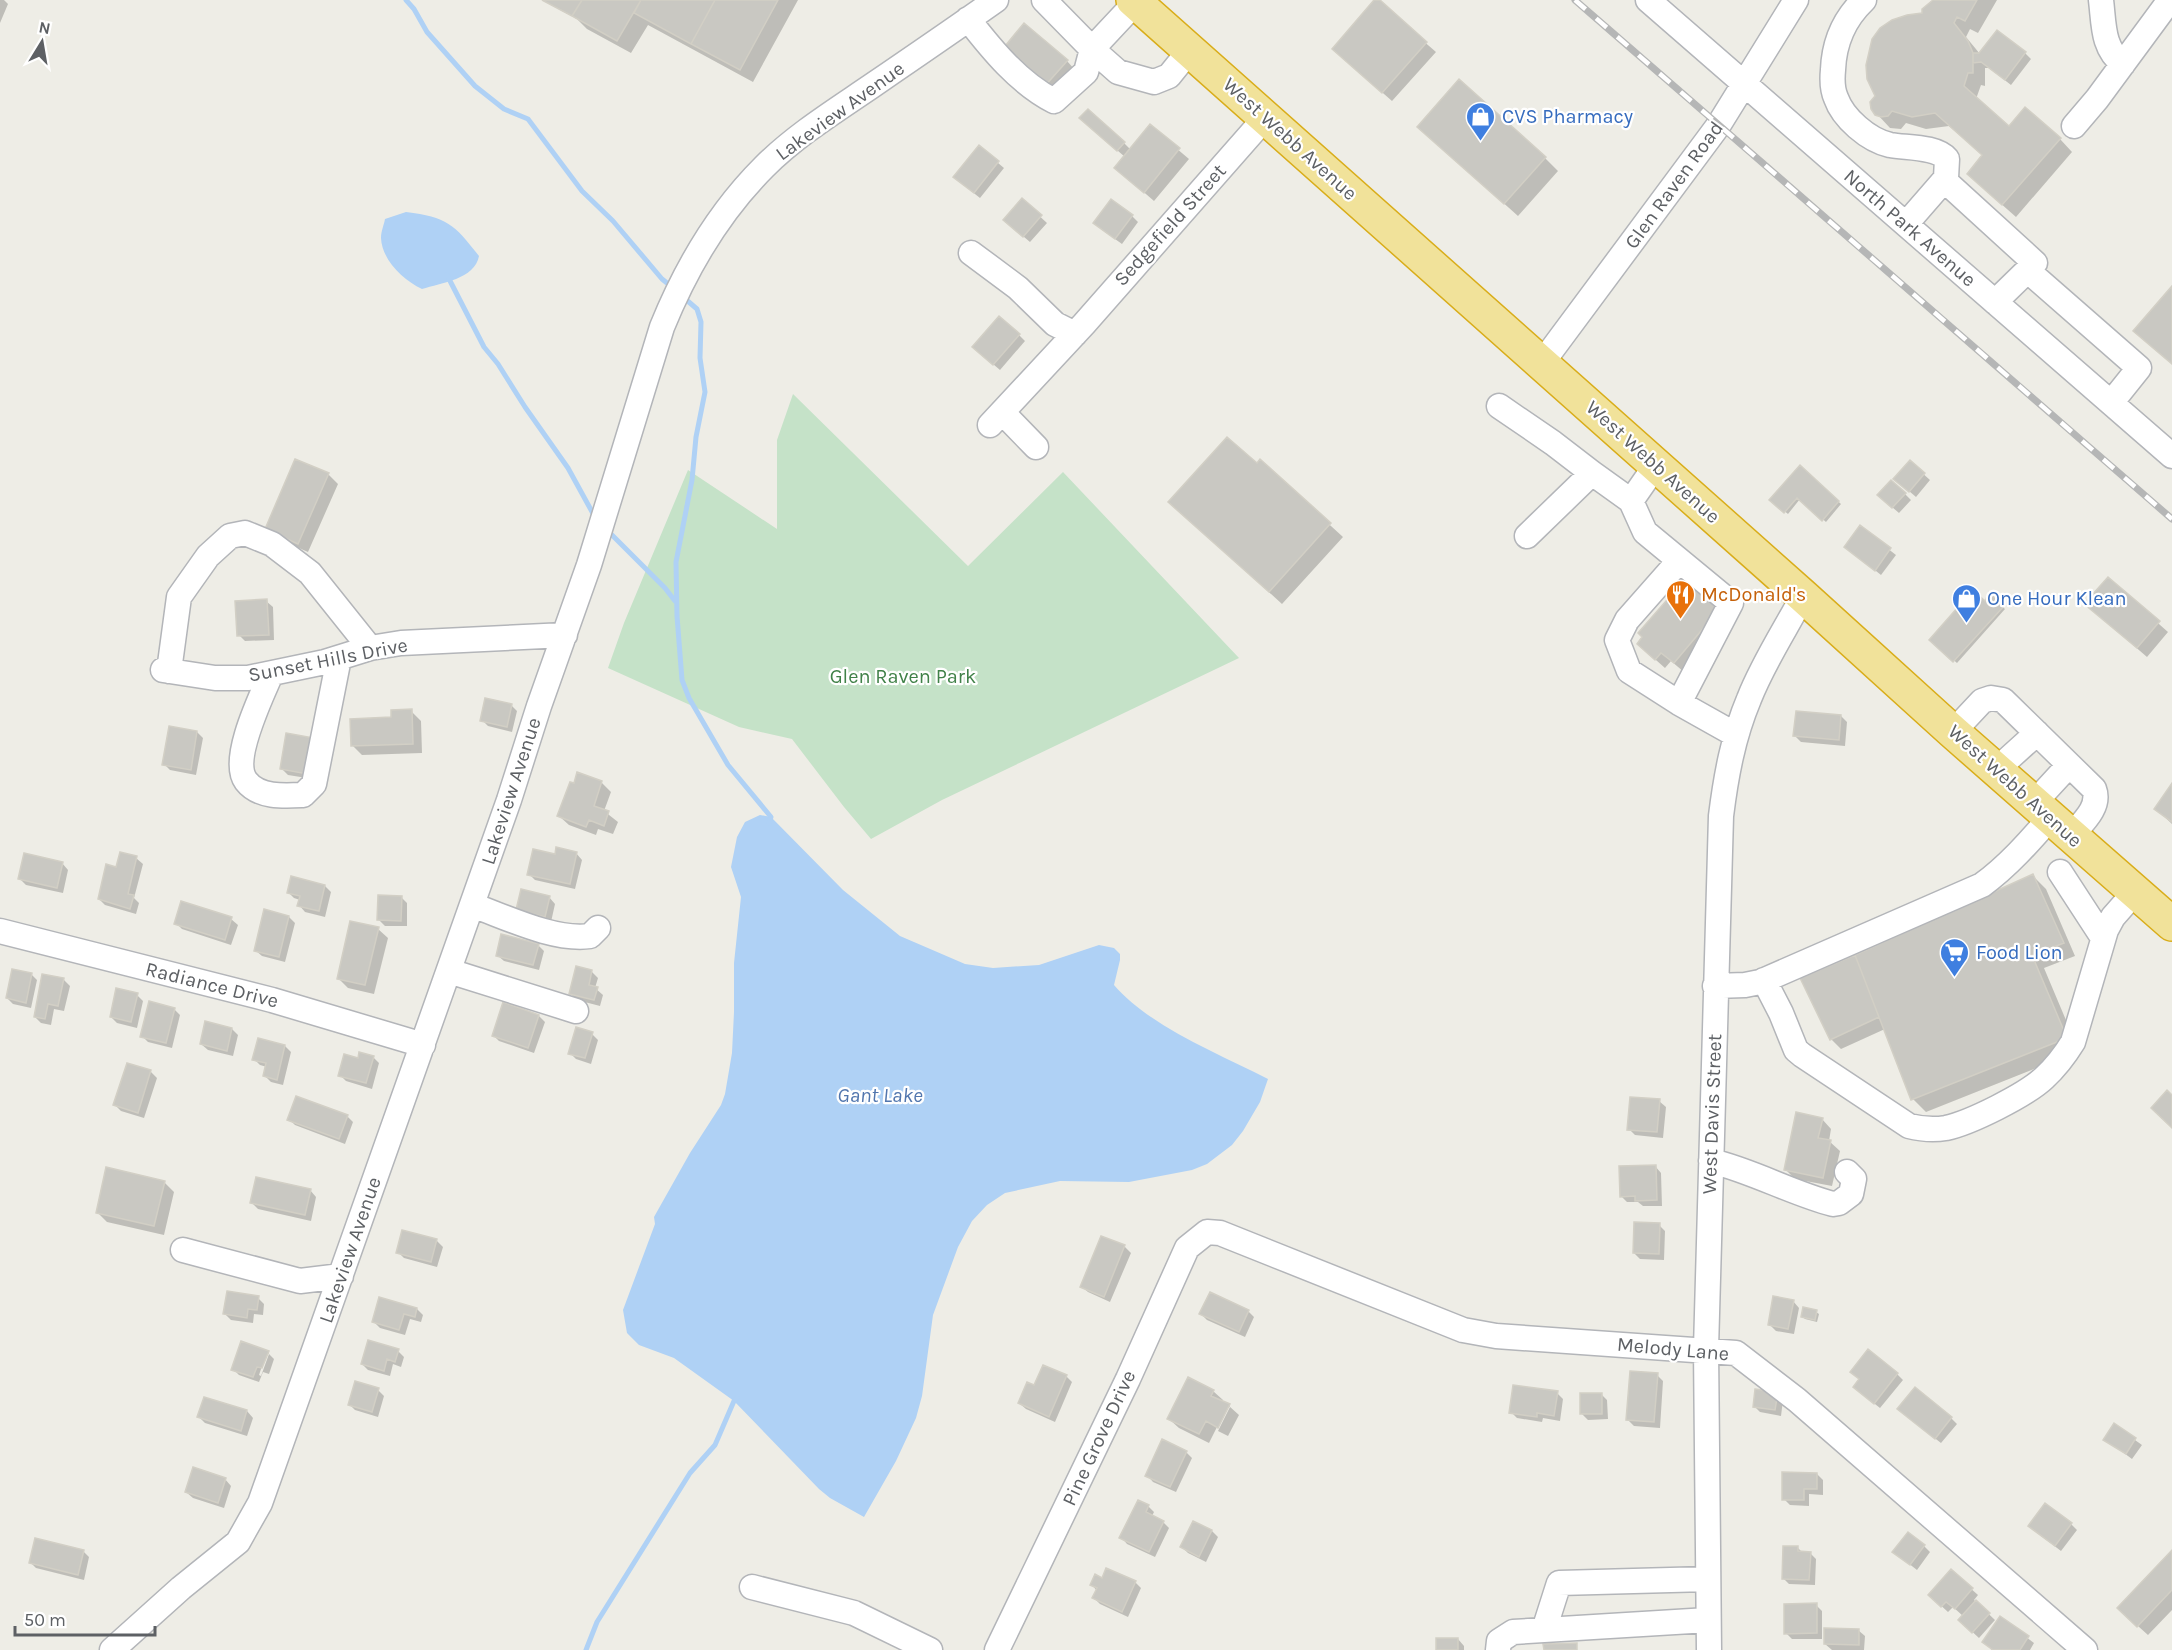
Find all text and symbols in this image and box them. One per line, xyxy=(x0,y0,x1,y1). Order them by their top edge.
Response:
north arrow xyxy=(12,12,72,72)
text: N xyxy=(37,17,52,38)
street label: Lakeview Avenue xyxy=(771,57,909,165)
street label: West Webb Avenue xyxy=(1218,73,1362,205)
shop icon: CVS Pharmacy xyxy=(1465,100,1497,142)
place label: CVS Pharmacy xyxy=(1502,105,1633,128)
street label: Glen Raven Road xyxy=(1620,117,1728,253)
street label: Sedgefield Street xyxy=(1109,159,1231,291)
street label: North Park Avenue xyxy=(1839,164,1981,292)
street label: West Webb Avenue xyxy=(1581,396,1725,528)
restaurant icon: McDonald's xyxy=(1664,578,1696,620)
shop icon: One Hour Klean xyxy=(1950,582,1982,624)
place label: McDonald's xyxy=(1701,583,1806,606)
place label: One Hour Klean xyxy=(1987,587,2127,610)
street label: Sunset Hills Drive xyxy=(246,633,410,687)
park label: Glen Raven Park xyxy=(830,665,976,688)
street label: Lakeview Avenue xyxy=(476,715,546,867)
street label: West Webb Avenue xyxy=(1943,720,2087,852)
supermarket icon: Food Lion xyxy=(1939,936,1971,978)
place label: Food Lion xyxy=(1976,941,2063,964)
street label: Radiance Drive xyxy=(143,957,281,1013)
street label: West Davis Street xyxy=(1698,1033,1726,1195)
water label: Gant Lake xyxy=(837,1083,923,1107)
street label: Lakeview Avenue xyxy=(314,1174,386,1326)
street label: Melody Lane xyxy=(1616,1333,1730,1365)
street label: Pine Grove Drive xyxy=(1058,1367,1140,1509)
scale bar xyxy=(15,1599,154,1637)
text: 50 m xyxy=(24,1609,66,1631)

